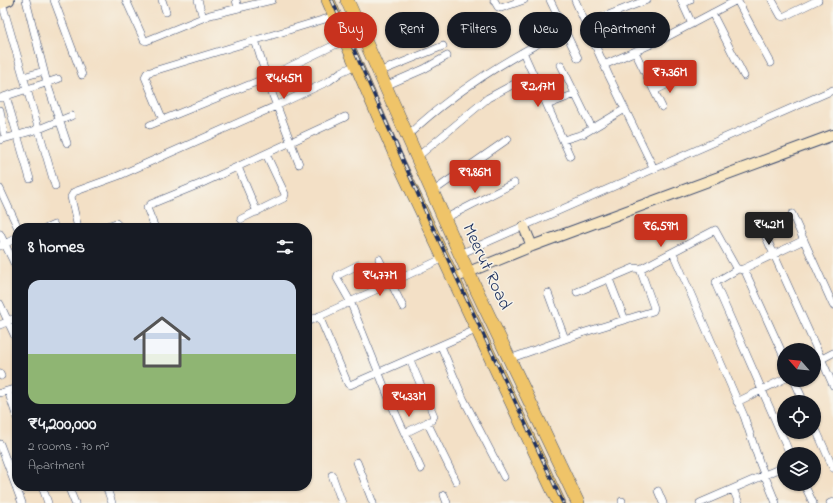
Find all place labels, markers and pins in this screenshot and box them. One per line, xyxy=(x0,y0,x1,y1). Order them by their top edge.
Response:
pin: ₹7.36M xyxy=(637,60,703,94)
pin: ₹4.45M xyxy=(251,66,317,100)
pin: ₹2.17M xyxy=(505,74,571,108)
pin: ₹9.86M xyxy=(442,160,508,194)
pin: ₹4.2M xyxy=(741,212,797,246)
pin: ₹6.59M xyxy=(628,214,694,248)
pin: ₹4.77M xyxy=(347,263,413,297)
pin: ₹4.33M xyxy=(376,384,442,418)

